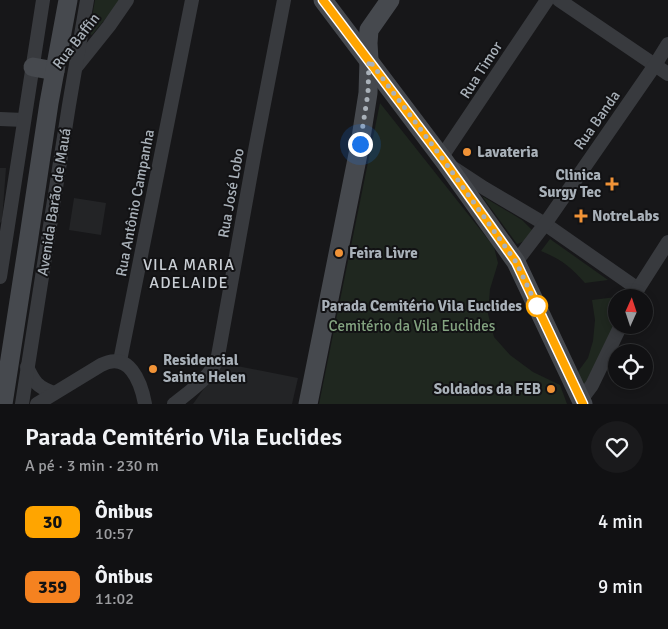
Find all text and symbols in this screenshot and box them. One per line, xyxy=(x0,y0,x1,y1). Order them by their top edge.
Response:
street label: Rua Baffin xyxy=(49,9,103,73)
street label: Rua Timor xyxy=(456,38,506,102)
street label: Rua Banda xyxy=(570,87,624,153)
street label: Avenida Barão de Mauá xyxy=(33,127,75,277)
street label: Rua Antônio Campanha xyxy=(112,128,158,278)
your location xyxy=(348,132,373,157)
place label: Lavateria xyxy=(477,143,539,161)
marker: Lavateria xyxy=(461,146,473,158)
street label: Rua José Lobo xyxy=(214,147,248,239)
place label: Clinica Surgy Tec xyxy=(539,166,601,201)
marker: Clinica Surgy Tec xyxy=(605,177,619,191)
place label: NotreLabs xyxy=(592,207,660,225)
marker: NotreLabs xyxy=(574,209,588,223)
place label: Feira Livre xyxy=(349,244,418,262)
marker: Feira Livre xyxy=(333,247,345,259)
district label: VILA MARIA ADELAIDE xyxy=(143,255,235,293)
north arrow xyxy=(608,289,652,334)
map controls xyxy=(608,289,653,389)
marker: Parada Cemitério Vila Euclides xyxy=(526,295,548,317)
place label: Parada Cemitério Vila Euclides xyxy=(321,297,522,315)
park label: Cemitério da Vila Euclides xyxy=(329,317,496,335)
button: locate xyxy=(608,344,653,389)
place label: Residencial Sainte Helen xyxy=(163,351,246,386)
marker: Residencial Sainte Helen xyxy=(147,363,159,375)
place label: Soldados da FEB xyxy=(434,380,541,398)
marker: Soldados da FEB xyxy=(545,383,557,395)
button: heart xyxy=(591,421,643,473)
text: Parada Cemitério Vila Euclides xyxy=(25,422,342,452)
text: A pé · 3 min · 230 m xyxy=(25,456,159,476)
text: Ônibus xyxy=(95,500,153,524)
text: 4 min xyxy=(598,510,643,534)
text: 30 xyxy=(43,511,62,533)
text: 10:57 xyxy=(95,524,134,544)
text: Ônibus xyxy=(95,565,153,589)
text: 9 min xyxy=(598,575,643,599)
text: 359 xyxy=(38,576,67,598)
text: 11:02 xyxy=(95,589,134,609)

